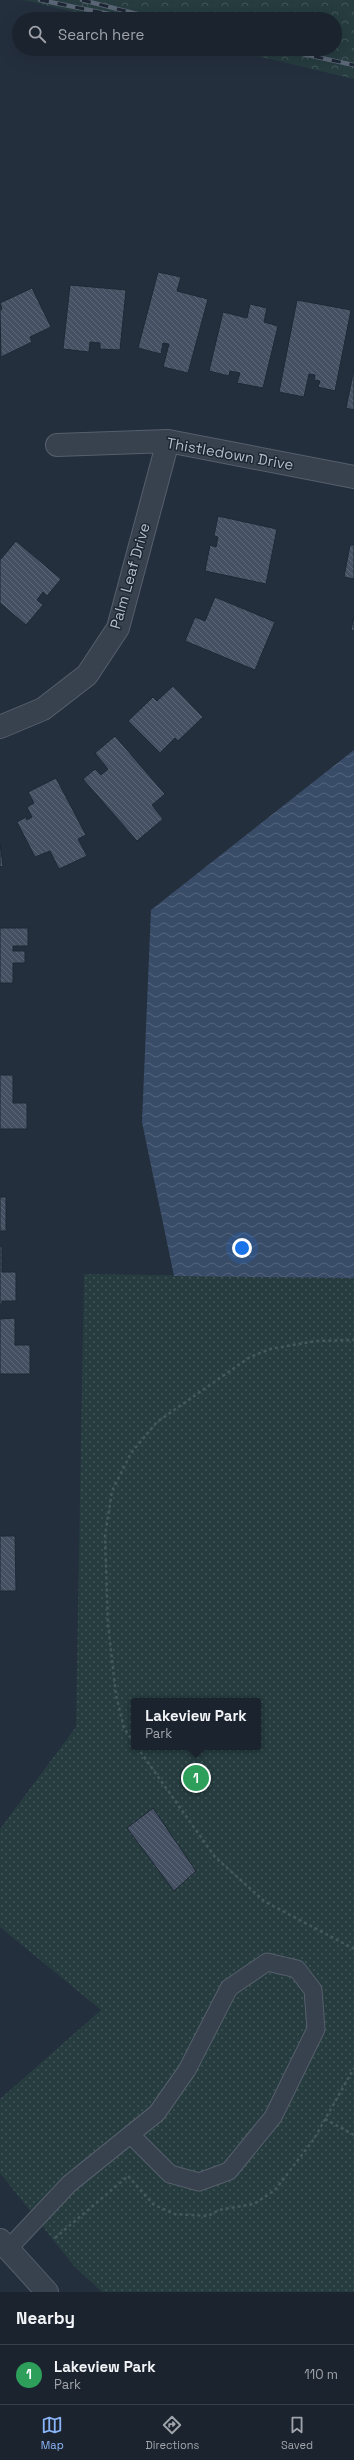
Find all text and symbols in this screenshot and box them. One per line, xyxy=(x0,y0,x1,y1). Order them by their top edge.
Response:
search box xyxy=(12,12,342,56)
icon: search xyxy=(26,23,48,45)
text: Search here xyxy=(58,25,144,44)
street label: Thistledown Drive xyxy=(165,433,295,474)
street label: Palm Leaf Drive xyxy=(105,521,154,631)
your location xyxy=(232,1238,252,1258)
popup xyxy=(131,1698,261,1750)
text: Lakeview Park xyxy=(145,1706,247,1725)
text: Park xyxy=(145,1725,172,1742)
pin: 1 xyxy=(183,1763,209,1793)
text: Nearby xyxy=(16,2307,75,2329)
text: Lakeview Park xyxy=(54,2357,156,2376)
text: 1 xyxy=(26,2366,32,2383)
text: 110 m xyxy=(304,2366,338,2383)
text: Park xyxy=(54,2376,81,2393)
tab: Map xyxy=(41,2414,64,2452)
tab: Directions xyxy=(145,2414,199,2452)
tab: Saved xyxy=(281,2414,313,2452)

